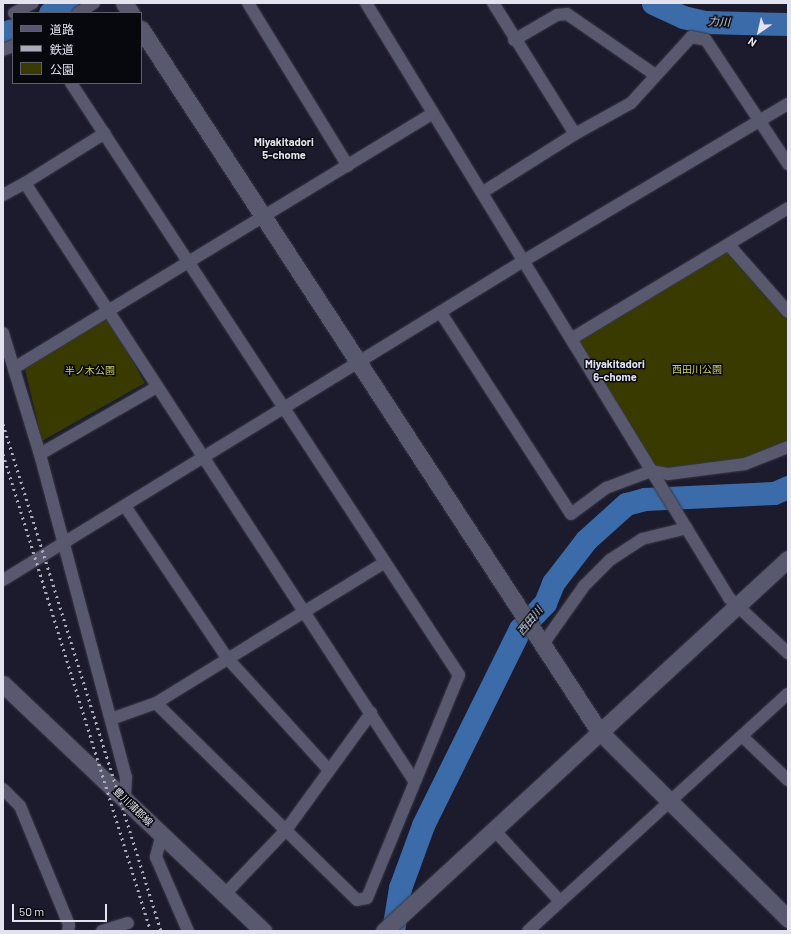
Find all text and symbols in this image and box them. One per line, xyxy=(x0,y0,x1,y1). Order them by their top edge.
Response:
legend xyxy=(12,12,142,84)
north arrow xyxy=(739,12,779,52)
water label: 力川 xyxy=(708,15,730,29)
text: 道路 xyxy=(50,22,74,36)
text: N xyxy=(745,35,759,50)
text: 鉄道 xyxy=(50,42,74,56)
text: 公園 xyxy=(50,62,74,76)
district label: Miyakitadori 5-chome xyxy=(254,136,314,162)
district label: Miyakitadori 6-chome xyxy=(585,358,645,384)
park label: 西田川公園 xyxy=(672,364,722,376)
park label: 半ノ木公園 xyxy=(65,365,115,377)
water label: 西田川 xyxy=(514,604,546,638)
street label: 豊川蒲郡線 xyxy=(111,785,155,829)
scale bar xyxy=(14,896,109,922)
text: 50 m xyxy=(19,904,44,918)

